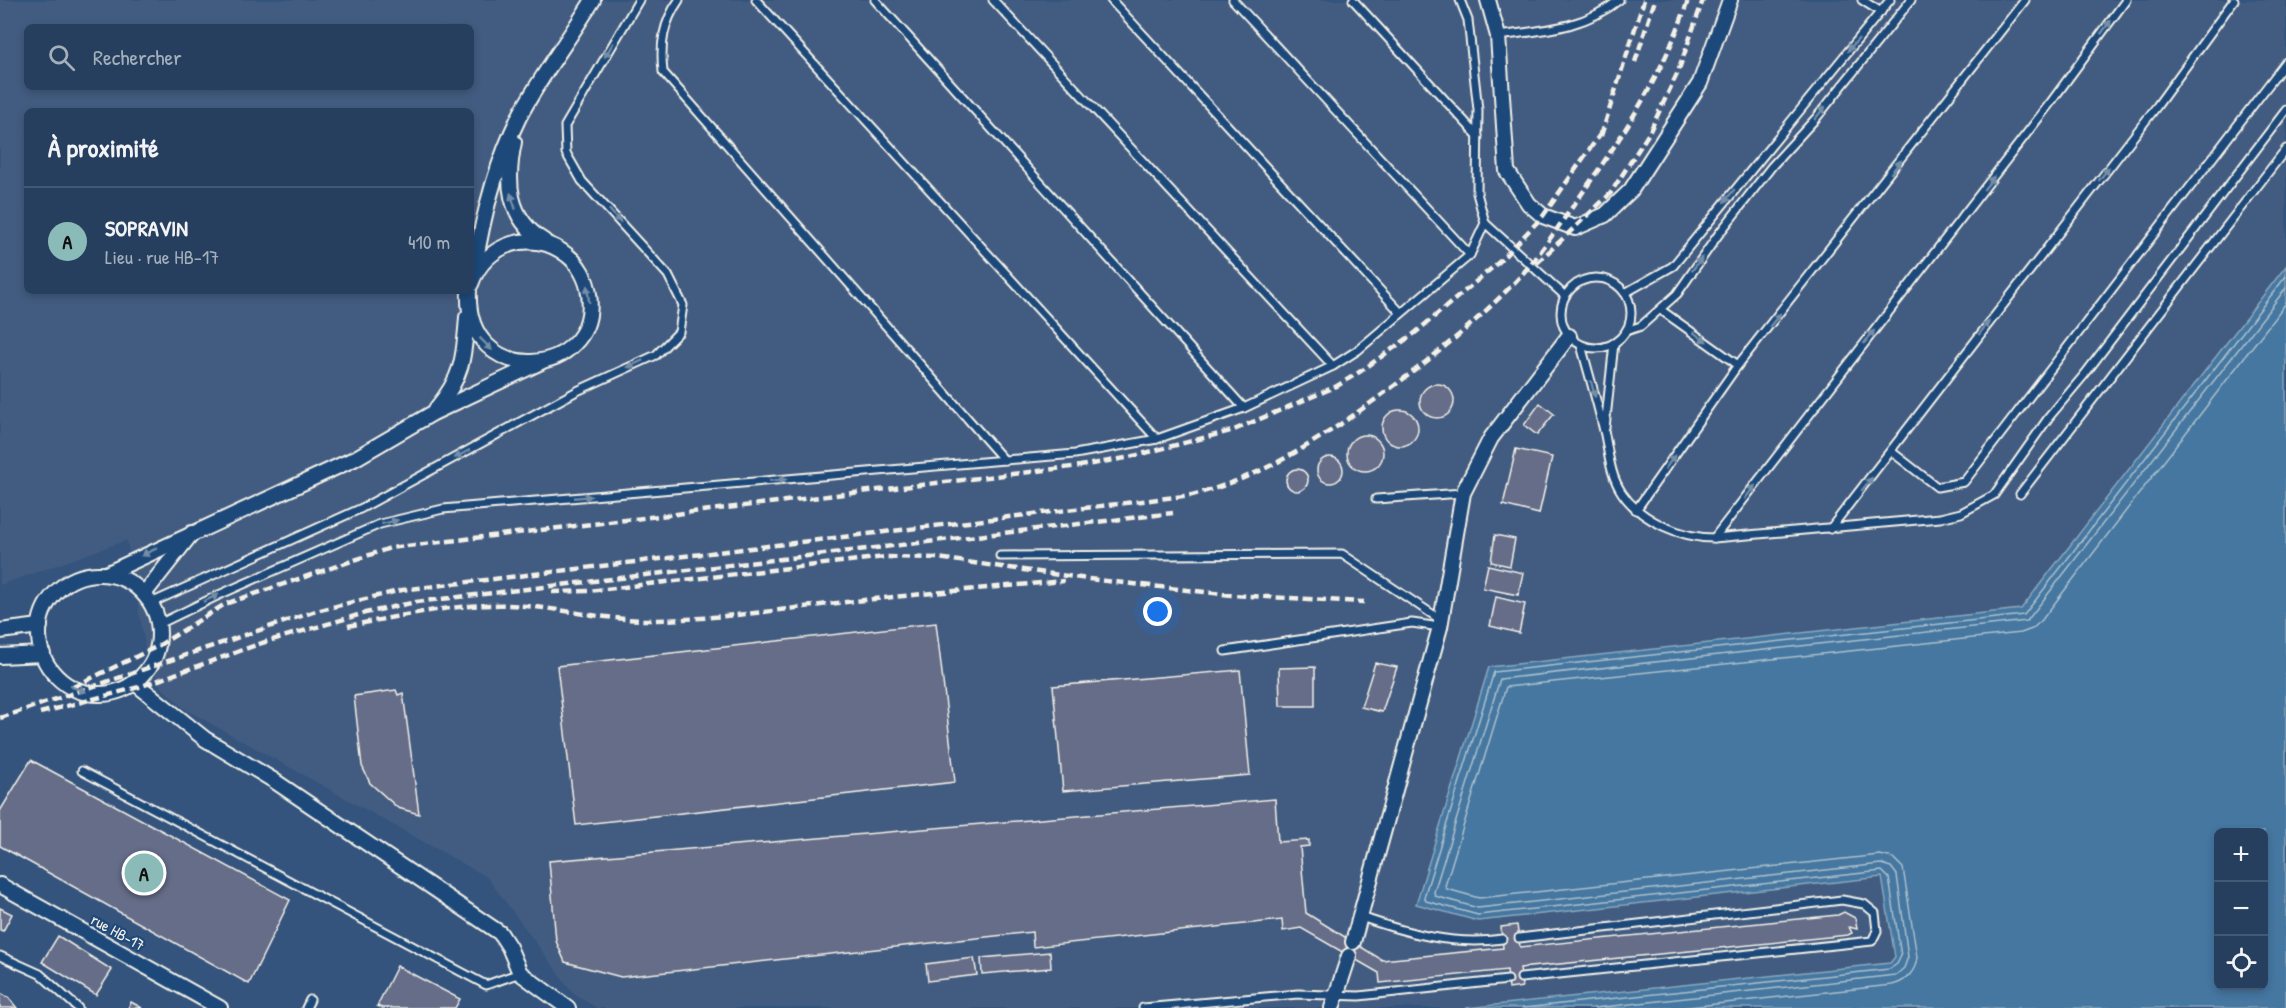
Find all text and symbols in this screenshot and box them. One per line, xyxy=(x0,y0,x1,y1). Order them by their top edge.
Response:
one-way arrow xyxy=(2100,20,2112,36)
search box xyxy=(24,24,474,90)
one-way arrow xyxy=(1847,37,1860,52)
icon: search xyxy=(45,41,78,74)
text: Rechercher xyxy=(93,42,182,72)
one-way arrow xyxy=(604,42,615,58)
one-way arrow xyxy=(1813,106,1826,121)
text: À proximité xyxy=(48,130,159,165)
one-way arrow xyxy=(1890,159,1903,175)
one-way arrow xyxy=(2097,167,2109,182)
one-way arrow xyxy=(1982,175,1995,191)
one-way arrow xyxy=(1723,188,1736,203)
one-way arrow xyxy=(508,192,517,210)
one-way arrow xyxy=(608,208,621,223)
text: SOPRAVIN xyxy=(105,213,188,243)
text: A xyxy=(63,228,72,255)
text: 410 m xyxy=(408,228,450,255)
text: Lieu · rue HB-17 xyxy=(105,243,219,270)
one-way arrow xyxy=(1691,256,1703,272)
one-way arrow xyxy=(583,285,592,304)
one-way arrow xyxy=(1768,312,1780,327)
one-way arrow xyxy=(1977,320,1989,335)
one-way arrow xyxy=(1862,329,1874,344)
one-way arrow xyxy=(1691,331,1707,343)
one-way arrow xyxy=(479,337,493,352)
one-way arrow xyxy=(627,360,644,369)
one-way arrow xyxy=(1589,381,1598,399)
one-way arrow xyxy=(453,449,470,459)
one-way arrow xyxy=(1664,454,1676,470)
one-way arrow xyxy=(768,475,787,485)
one-way arrow xyxy=(1860,476,1873,492)
one-way arrow xyxy=(1744,484,1756,500)
one-way arrow xyxy=(574,492,593,502)
one-way arrow xyxy=(381,516,400,526)
one-way arrow xyxy=(141,547,158,557)
one-way arrow xyxy=(203,594,220,603)
your location xyxy=(1143,597,1172,626)
one-way arrow xyxy=(69,685,87,695)
map controls xyxy=(2214,828,2268,990)
button: + xyxy=(2214,828,2268,882)
pin: A xyxy=(124,850,164,896)
button: − xyxy=(2214,882,2268,936)
street label: rue HB-17 xyxy=(87,908,149,956)
button: locate xyxy=(2214,936,2268,990)

